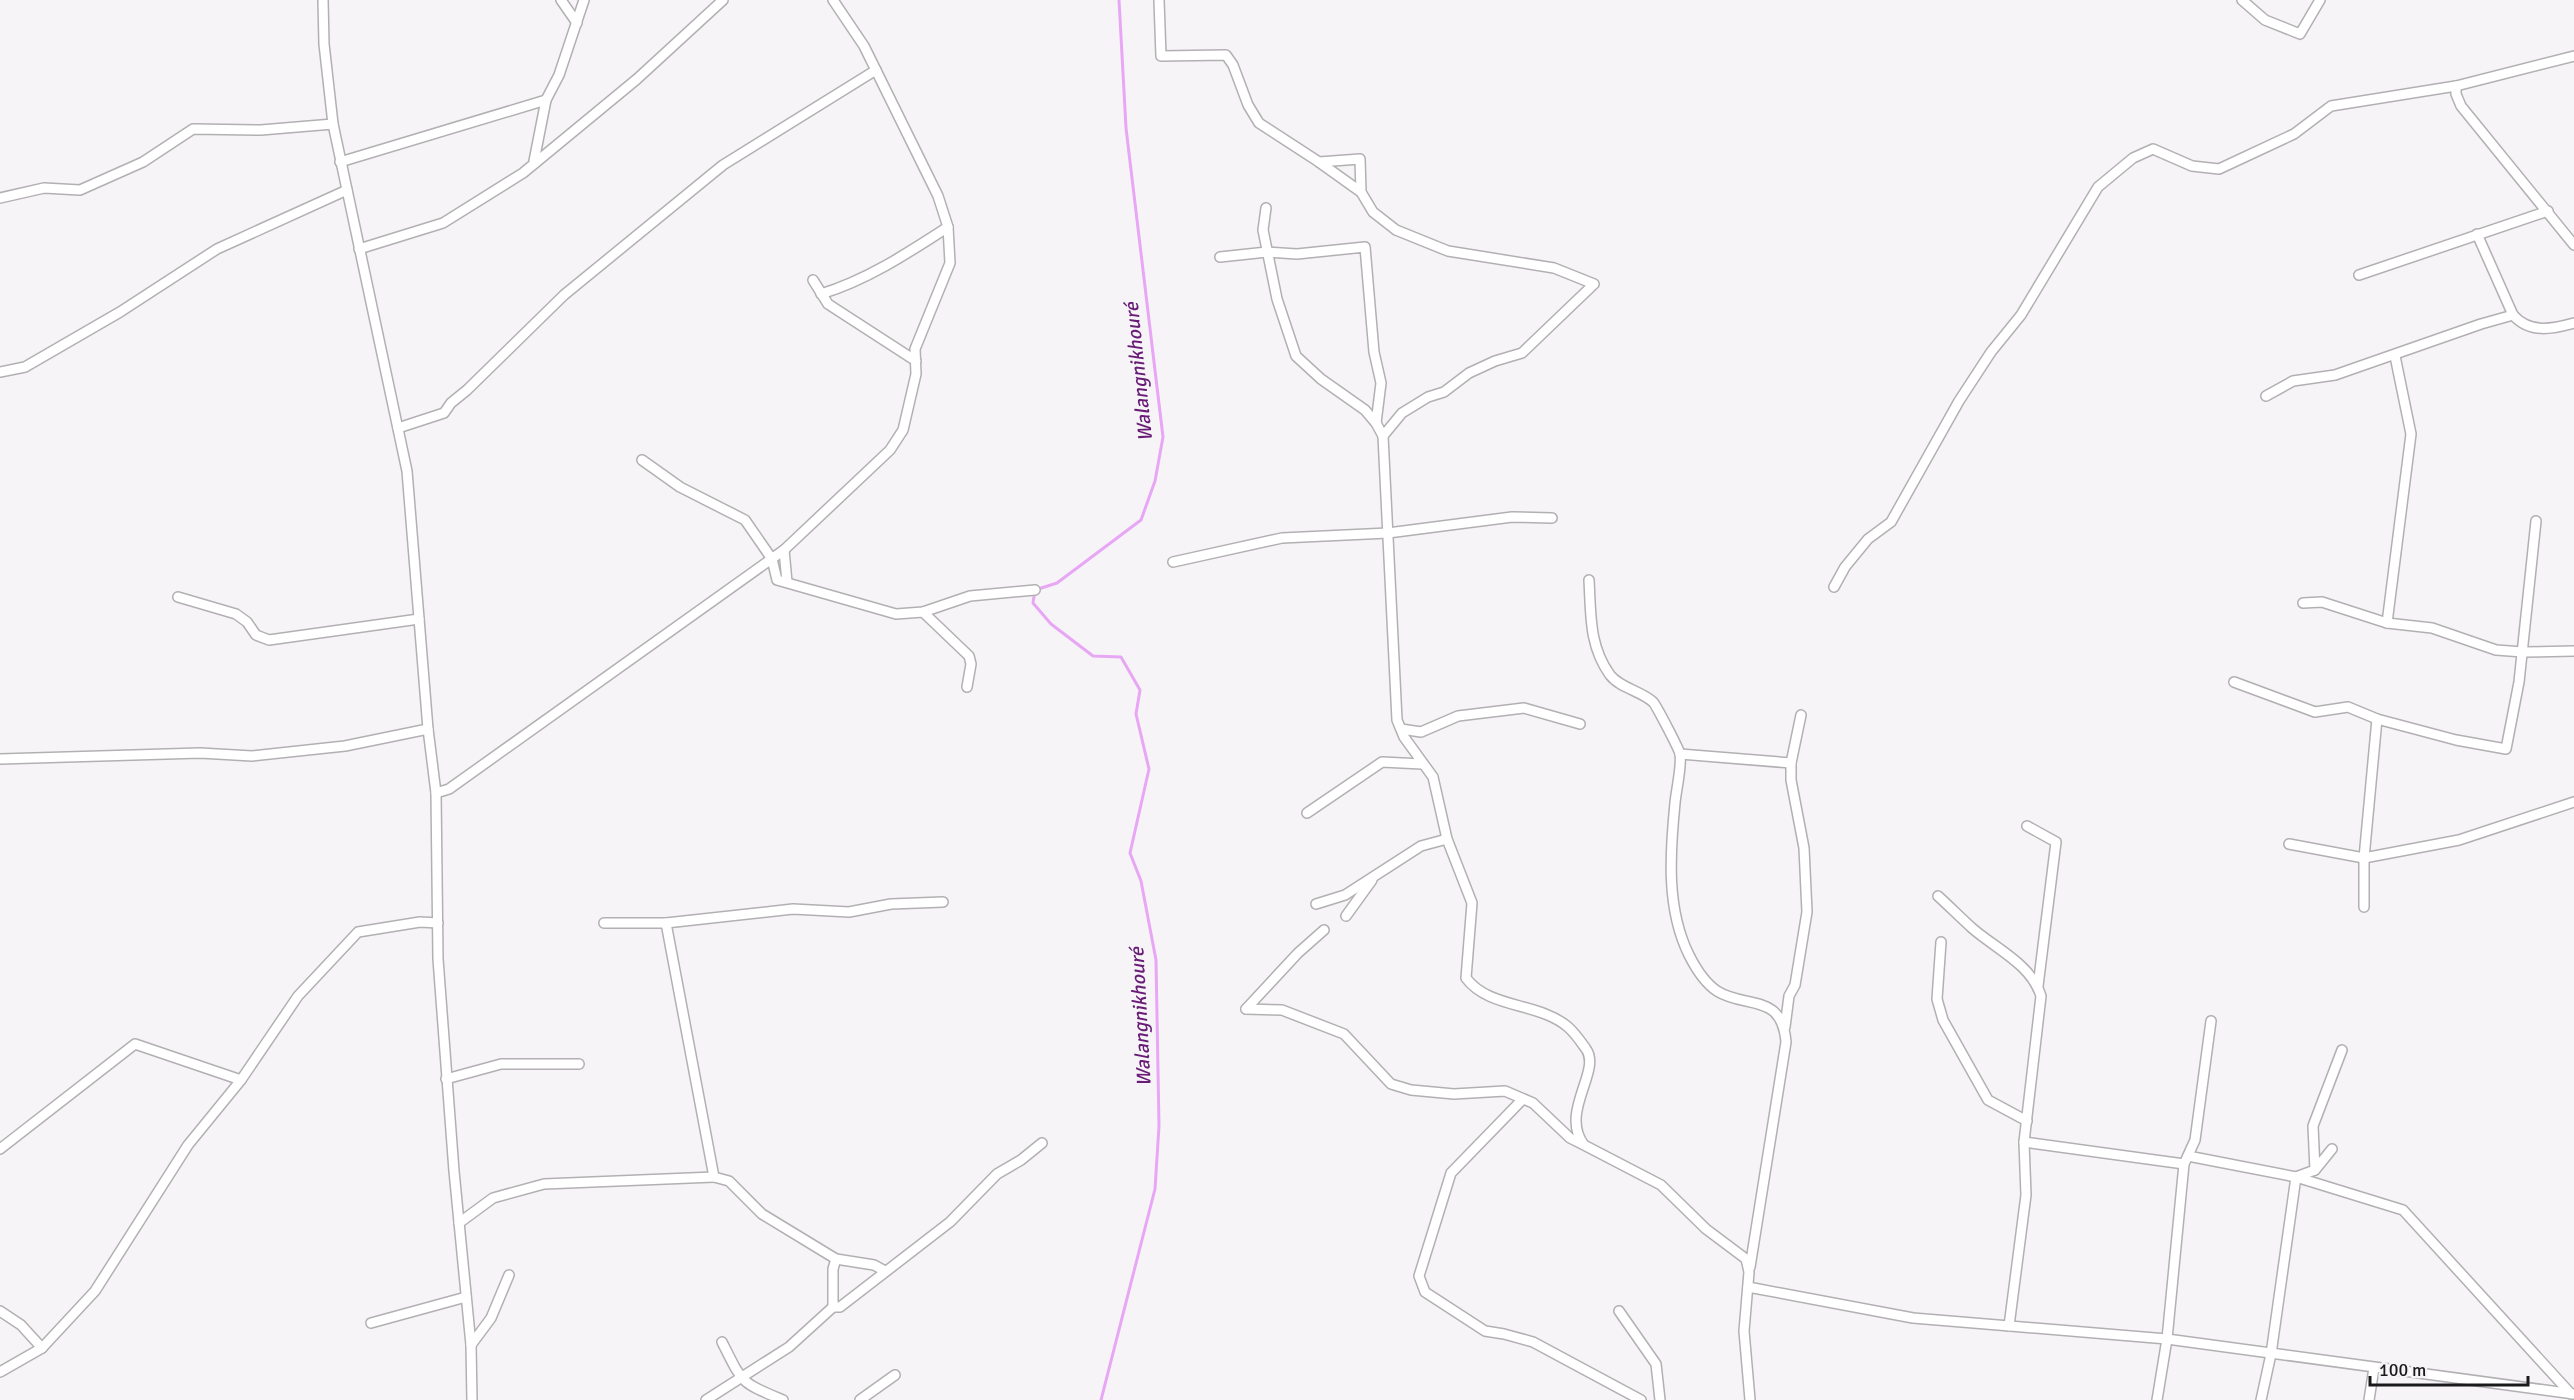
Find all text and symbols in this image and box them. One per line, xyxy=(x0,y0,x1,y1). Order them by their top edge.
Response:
water label: Walangnikhouré xyxy=(1119,299,1158,443)
water label: Walangnikhouré xyxy=(1124,945,1157,1087)
scale bar xyxy=(2370,1349,2528,1387)
text: 100 m xyxy=(2379,1359,2426,1381)

